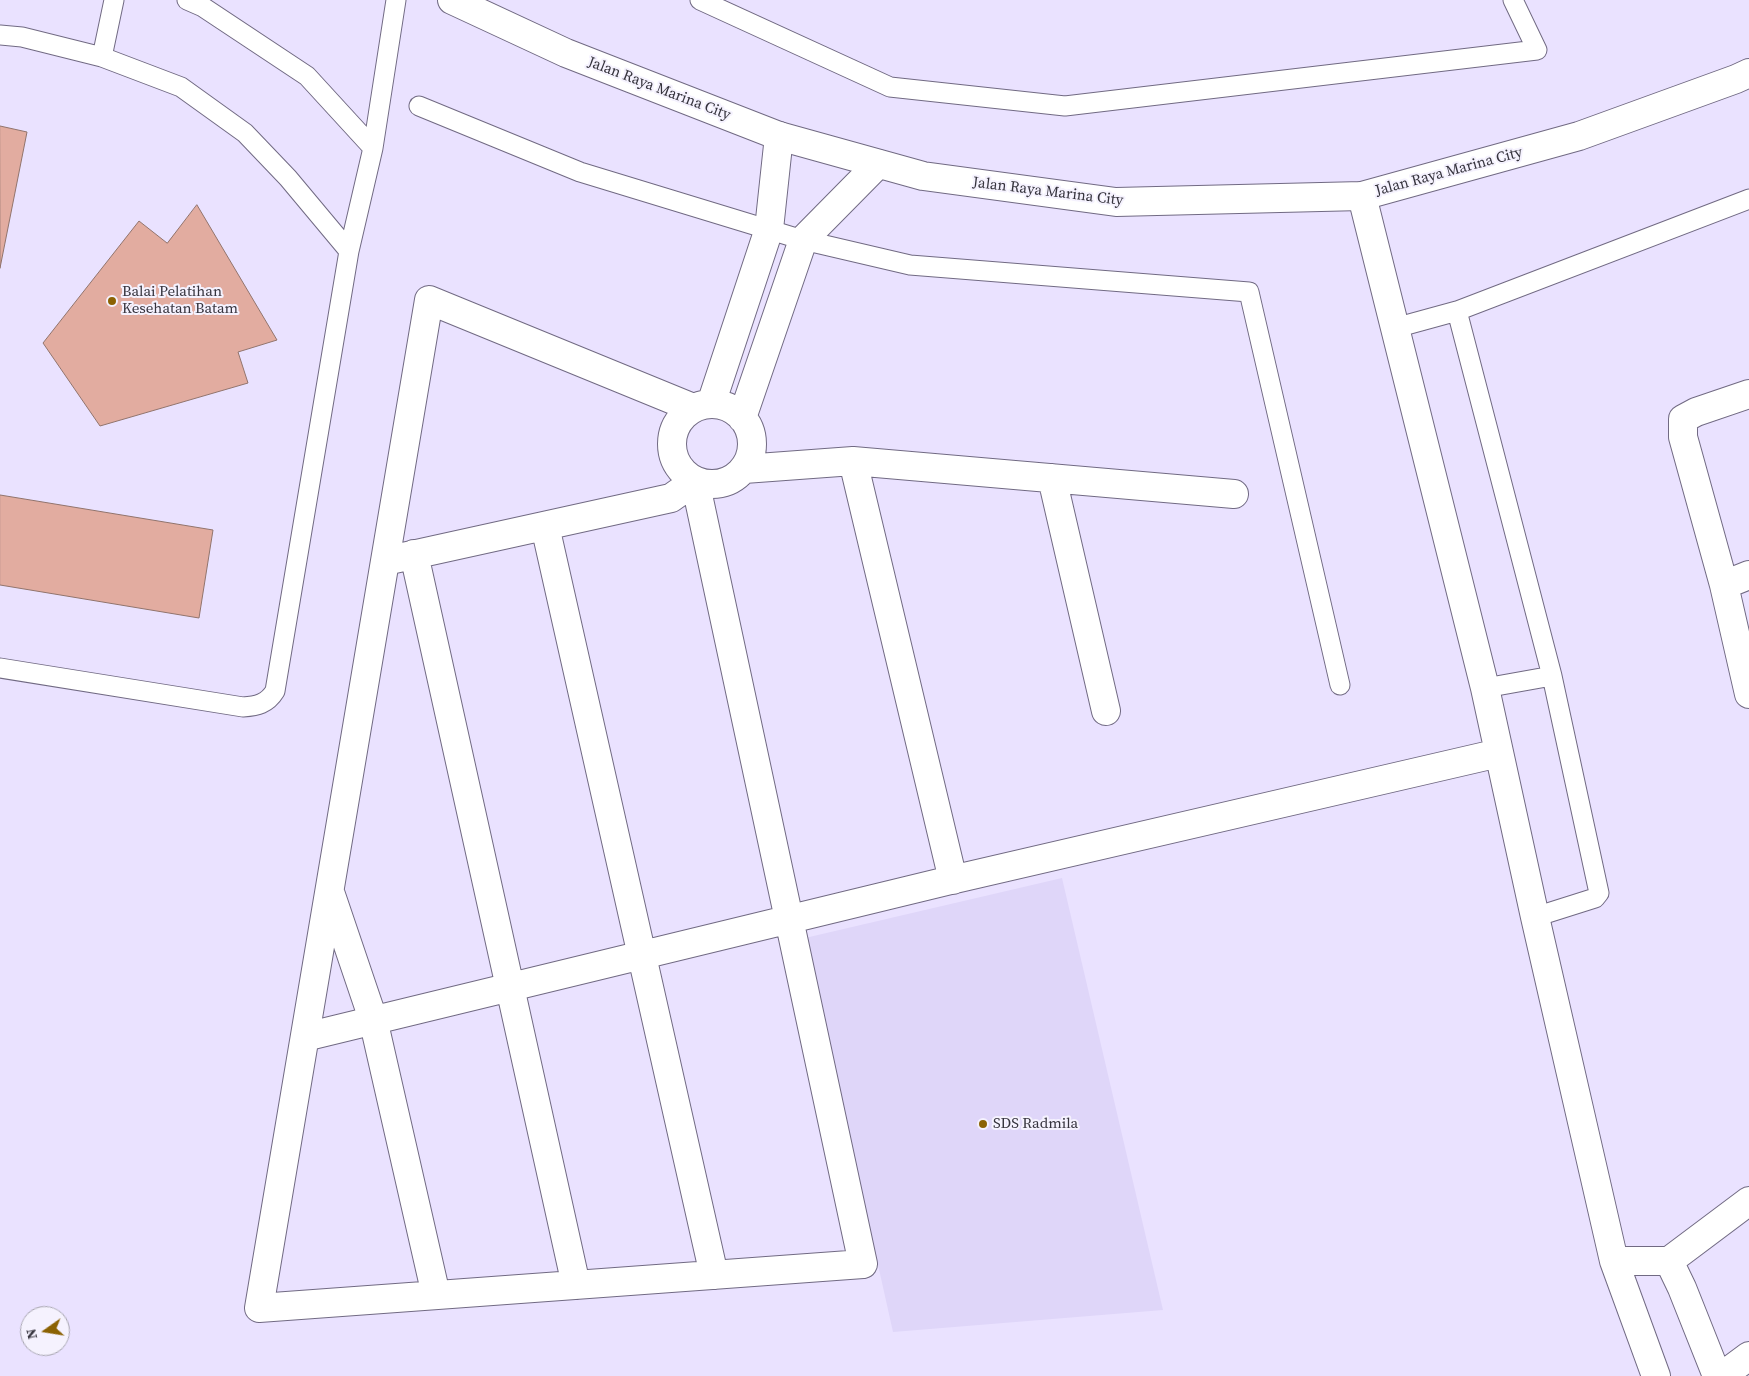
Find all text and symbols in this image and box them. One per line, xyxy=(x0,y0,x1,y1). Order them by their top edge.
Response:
street label: Jalan Raya Marina City xyxy=(585,53,733,125)
street label: Jalan Raya Marina City xyxy=(1374,144,1524,200)
street label: Jalan Raya Marina City xyxy=(972,174,1124,210)
place label: Balai Pelatihan Kesehatan Batam xyxy=(122,283,238,318)
marker: Balai Pelatihan Kesehatan Batam xyxy=(106,295,118,307)
place label: SDS Radmila xyxy=(993,1115,1078,1133)
marker: SDS Radmila xyxy=(977,1118,989,1130)
north arrow xyxy=(20,1306,70,1356)
text: N xyxy=(20,1327,42,1341)

